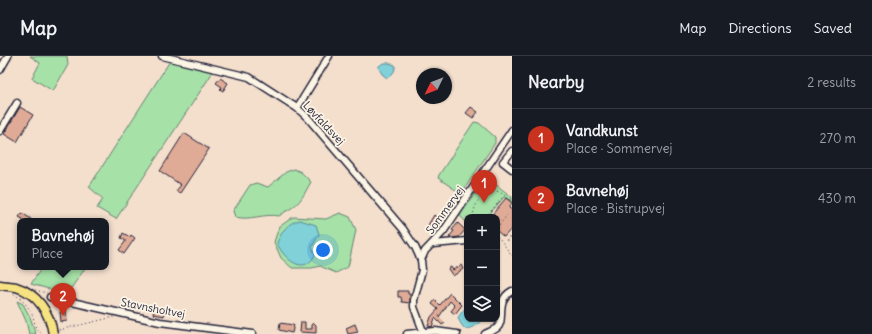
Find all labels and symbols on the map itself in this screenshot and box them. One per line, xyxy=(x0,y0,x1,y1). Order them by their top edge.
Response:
north arrow xyxy=(416,68,452,104)
street label: Løvfaldsvej xyxy=(300,98,348,148)
pin: 1 xyxy=(471,170,497,203)
street label: Sommervej xyxy=(423,183,467,237)
your location xyxy=(313,240,333,260)
pin: 2 xyxy=(50,283,76,316)
street label: Stavnsholtvej xyxy=(120,295,186,321)

